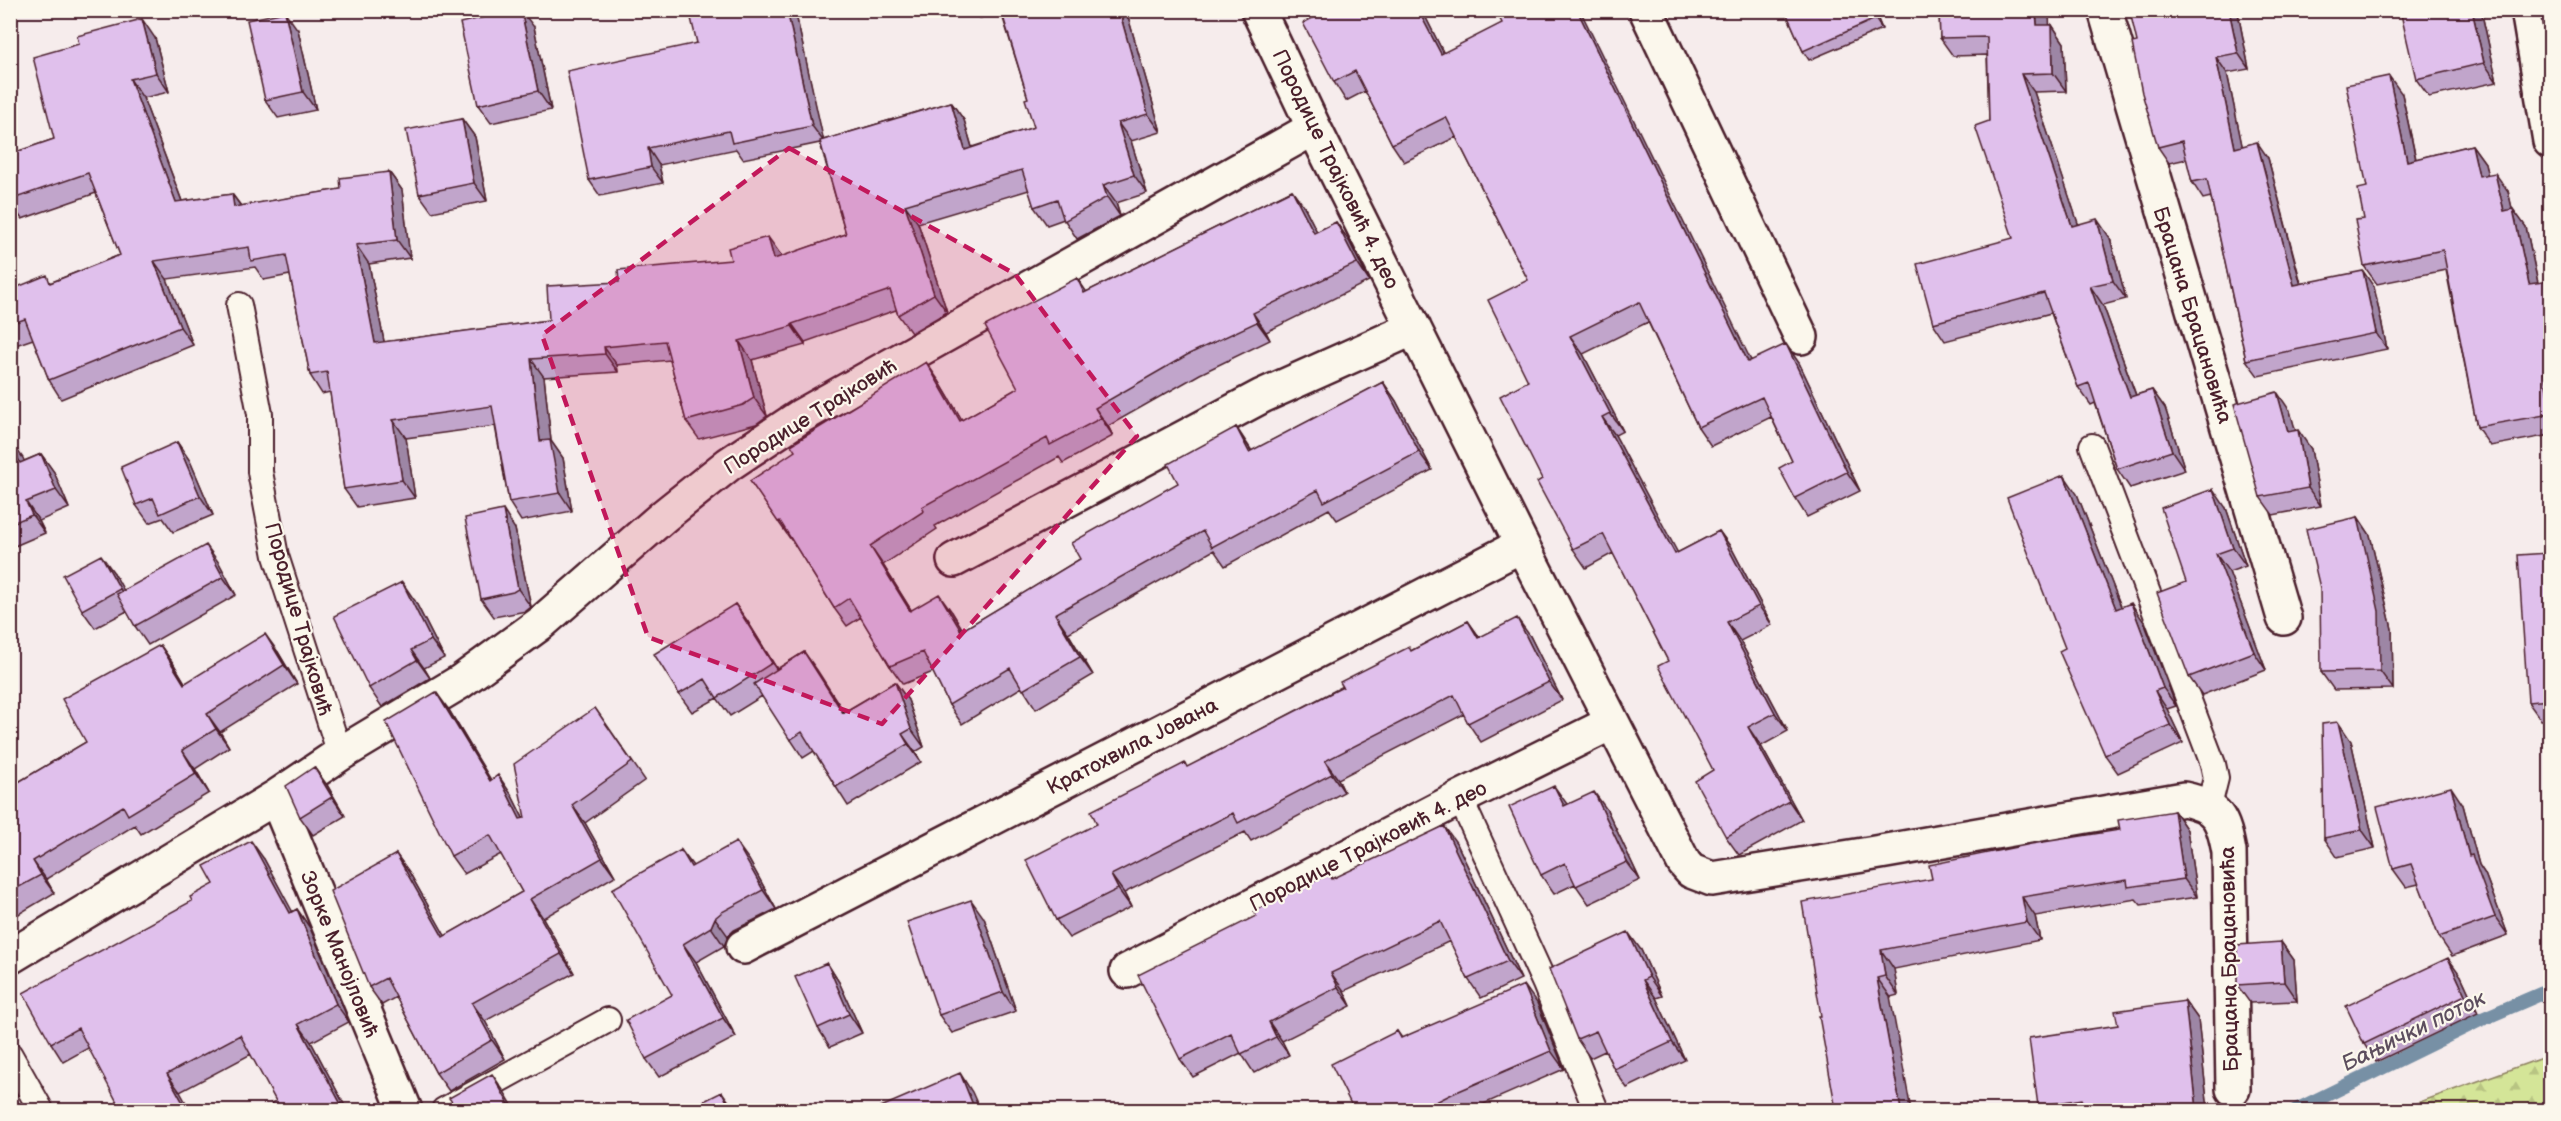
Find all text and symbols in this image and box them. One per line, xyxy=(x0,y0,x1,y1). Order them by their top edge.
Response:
street label: Породице Трајковић 4. део xyxy=(1267,46,1404,293)
street label: Брацана Брацановића xyxy=(2148,204,2238,427)
street label: Породице Трајковић xyxy=(719,353,901,480)
street label: Породице Трајковић xyxy=(259,520,338,718)
street label: Кратохвила Јована xyxy=(1043,692,1222,800)
street label: Породице Трајковић 4. део xyxy=(1245,776,1491,917)
street label: Брацана Брацановића xyxy=(2215,845,2244,1072)
street label: Зорке Манојловић xyxy=(295,867,384,1041)
water label: Бањички поток xyxy=(2337,985,2490,1078)

